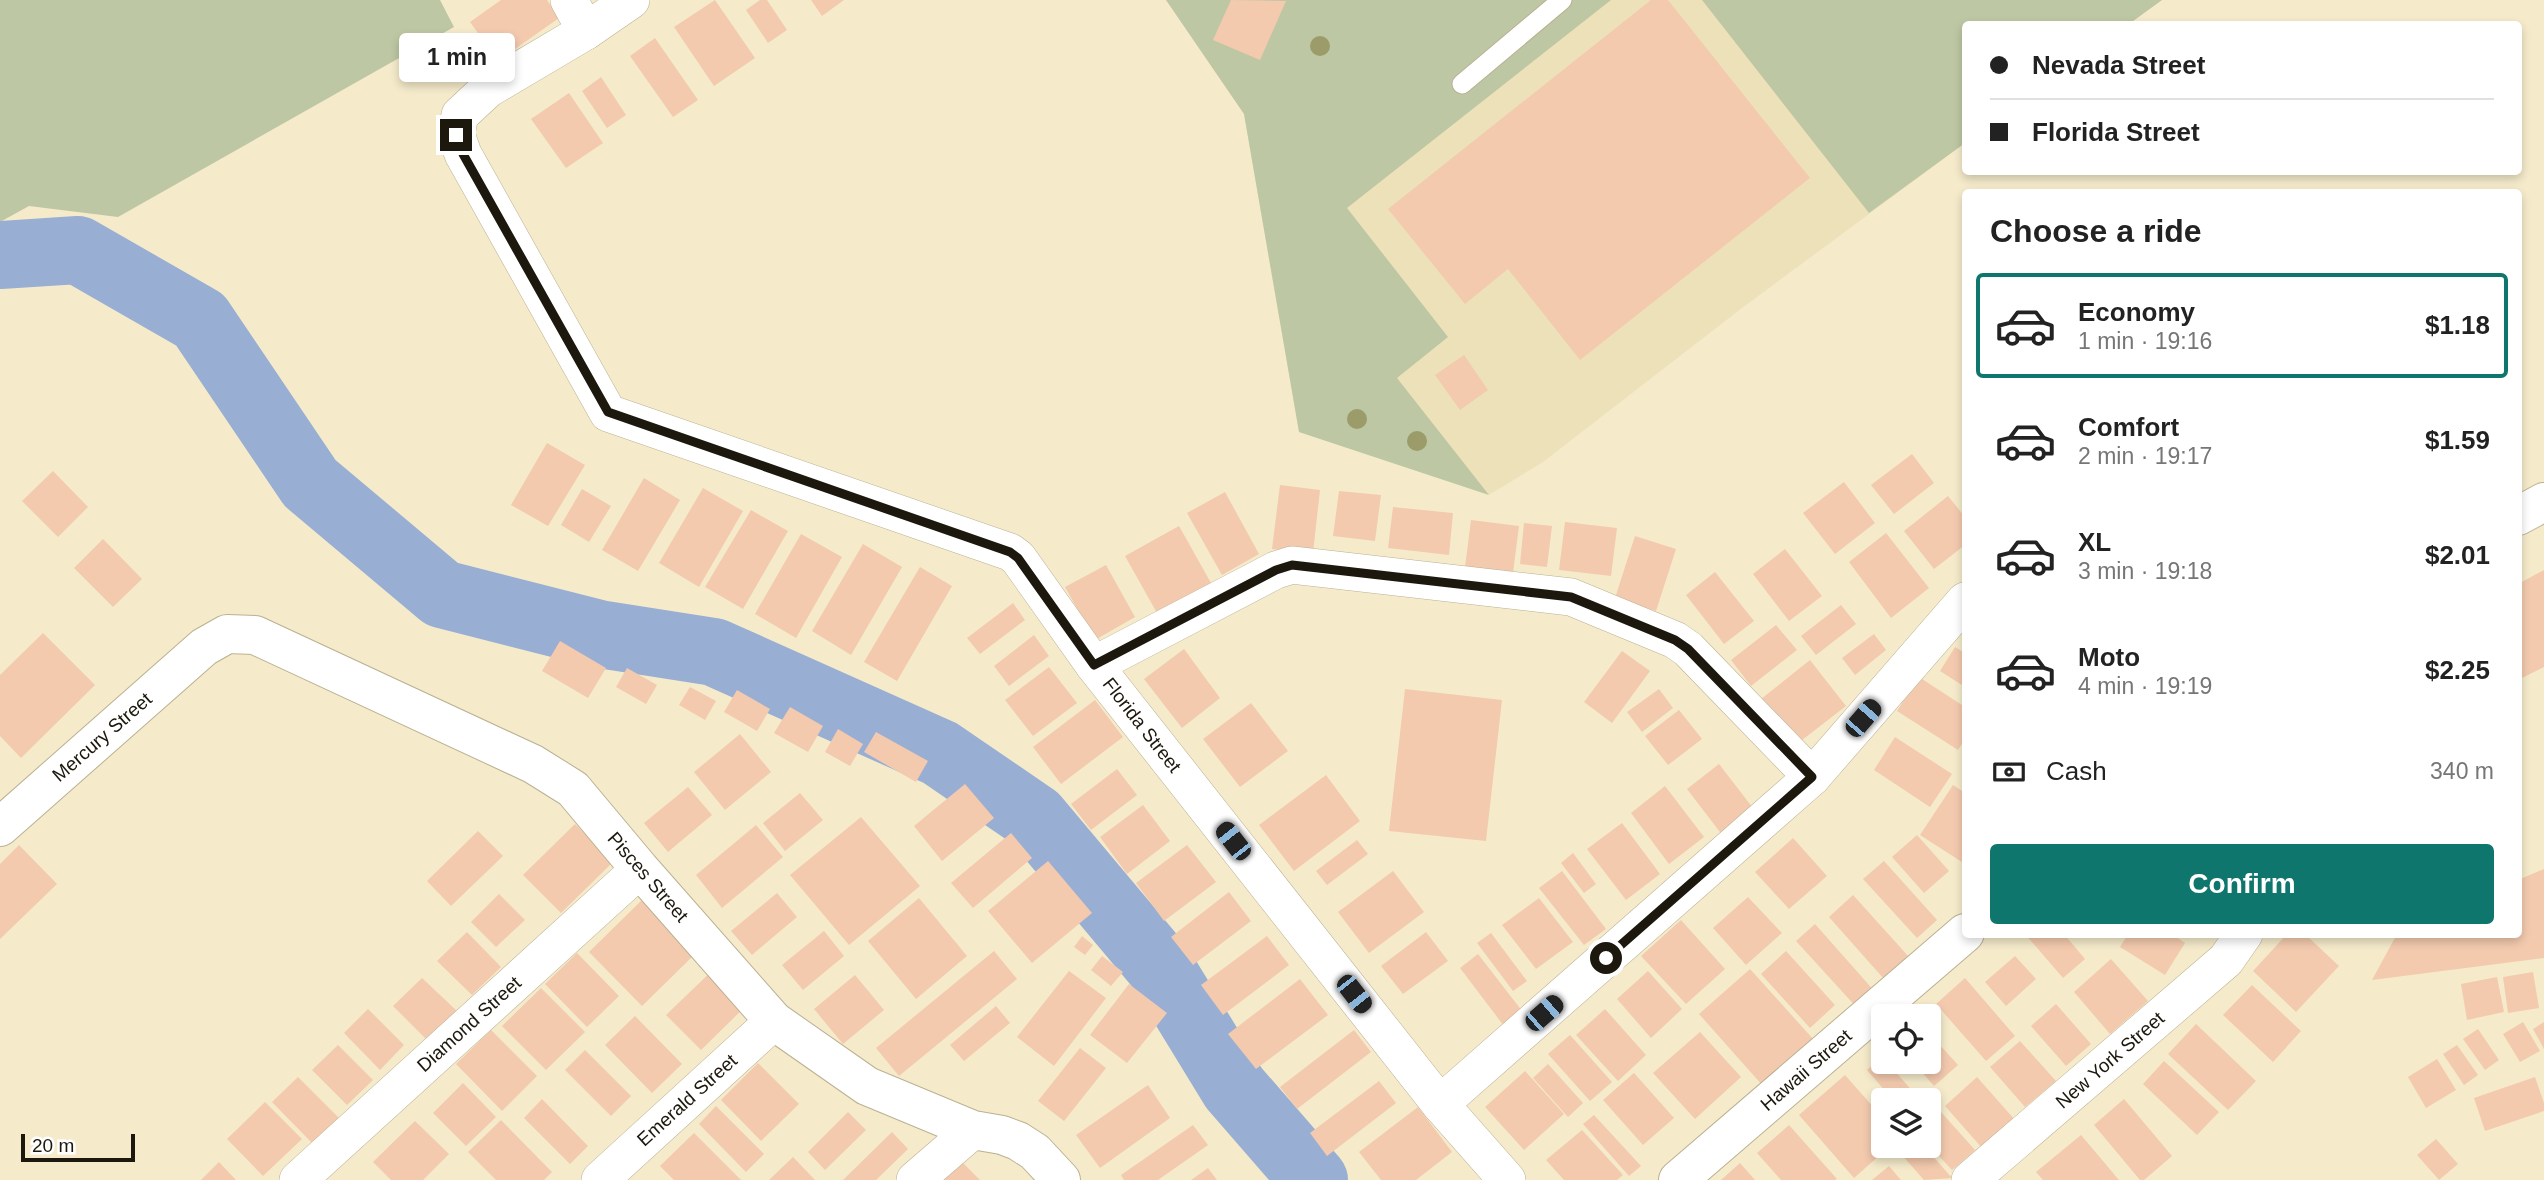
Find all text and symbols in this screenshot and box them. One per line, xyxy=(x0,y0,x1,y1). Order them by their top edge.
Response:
callout: 1 min xyxy=(398,33,514,82)
text: 1 min xyxy=(427,44,487,70)
text: Nevada Street xyxy=(2032,50,2205,80)
text: Florida Street xyxy=(2032,117,2200,147)
route end xyxy=(440,119,472,151)
text: Choose a ride xyxy=(1990,213,2202,249)
icon: car xyxy=(1994,294,2057,357)
text: Economy xyxy=(2078,297,2195,327)
text: $1.18 xyxy=(2425,310,2490,340)
text: 1 min · 19:16 xyxy=(2078,328,2212,354)
icon: car xyxy=(1994,409,2057,472)
text: Comfort xyxy=(2078,412,2179,442)
text: $1.59 xyxy=(2425,425,2490,455)
text: 2 min · 19:17 xyxy=(2078,443,2212,469)
icon: car xyxy=(1994,524,2057,587)
text: XL xyxy=(2078,527,2111,557)
text: $2.01 xyxy=(2425,540,2490,570)
text: 3 min · 19:18 xyxy=(2078,558,2212,584)
icon: car xyxy=(1994,639,2057,702)
text: Moto xyxy=(2078,642,2140,672)
text: $2.25 xyxy=(2425,655,2490,685)
text: 4 min · 19:19 xyxy=(2078,673,2212,699)
street label: Florida Street xyxy=(1099,674,1186,777)
street label: Mercury Street xyxy=(48,688,156,786)
car xyxy=(1842,695,1885,741)
icon: cash xyxy=(1990,753,2028,791)
text: Cash xyxy=(2046,756,2107,786)
text: 340 m xyxy=(2430,758,2494,784)
car xyxy=(1212,818,1255,864)
street label: Pisces Street xyxy=(603,828,693,927)
button: Confirm xyxy=(1990,844,2494,924)
route start xyxy=(1590,942,1622,974)
car xyxy=(1333,971,1376,1017)
street label: Diamond Street xyxy=(413,972,526,1076)
car xyxy=(1522,991,1567,1035)
map controls xyxy=(1871,1004,1941,1158)
button: locate xyxy=(1871,1004,1941,1074)
street label: New York Street xyxy=(2052,1007,2169,1113)
street label: Hawaii Street xyxy=(1756,1025,1856,1115)
street label: Emerald Street xyxy=(633,1049,742,1150)
button: layers xyxy=(1871,1088,1941,1158)
scale bar xyxy=(21,1131,135,1163)
text: 20 m xyxy=(32,1135,74,1156)

